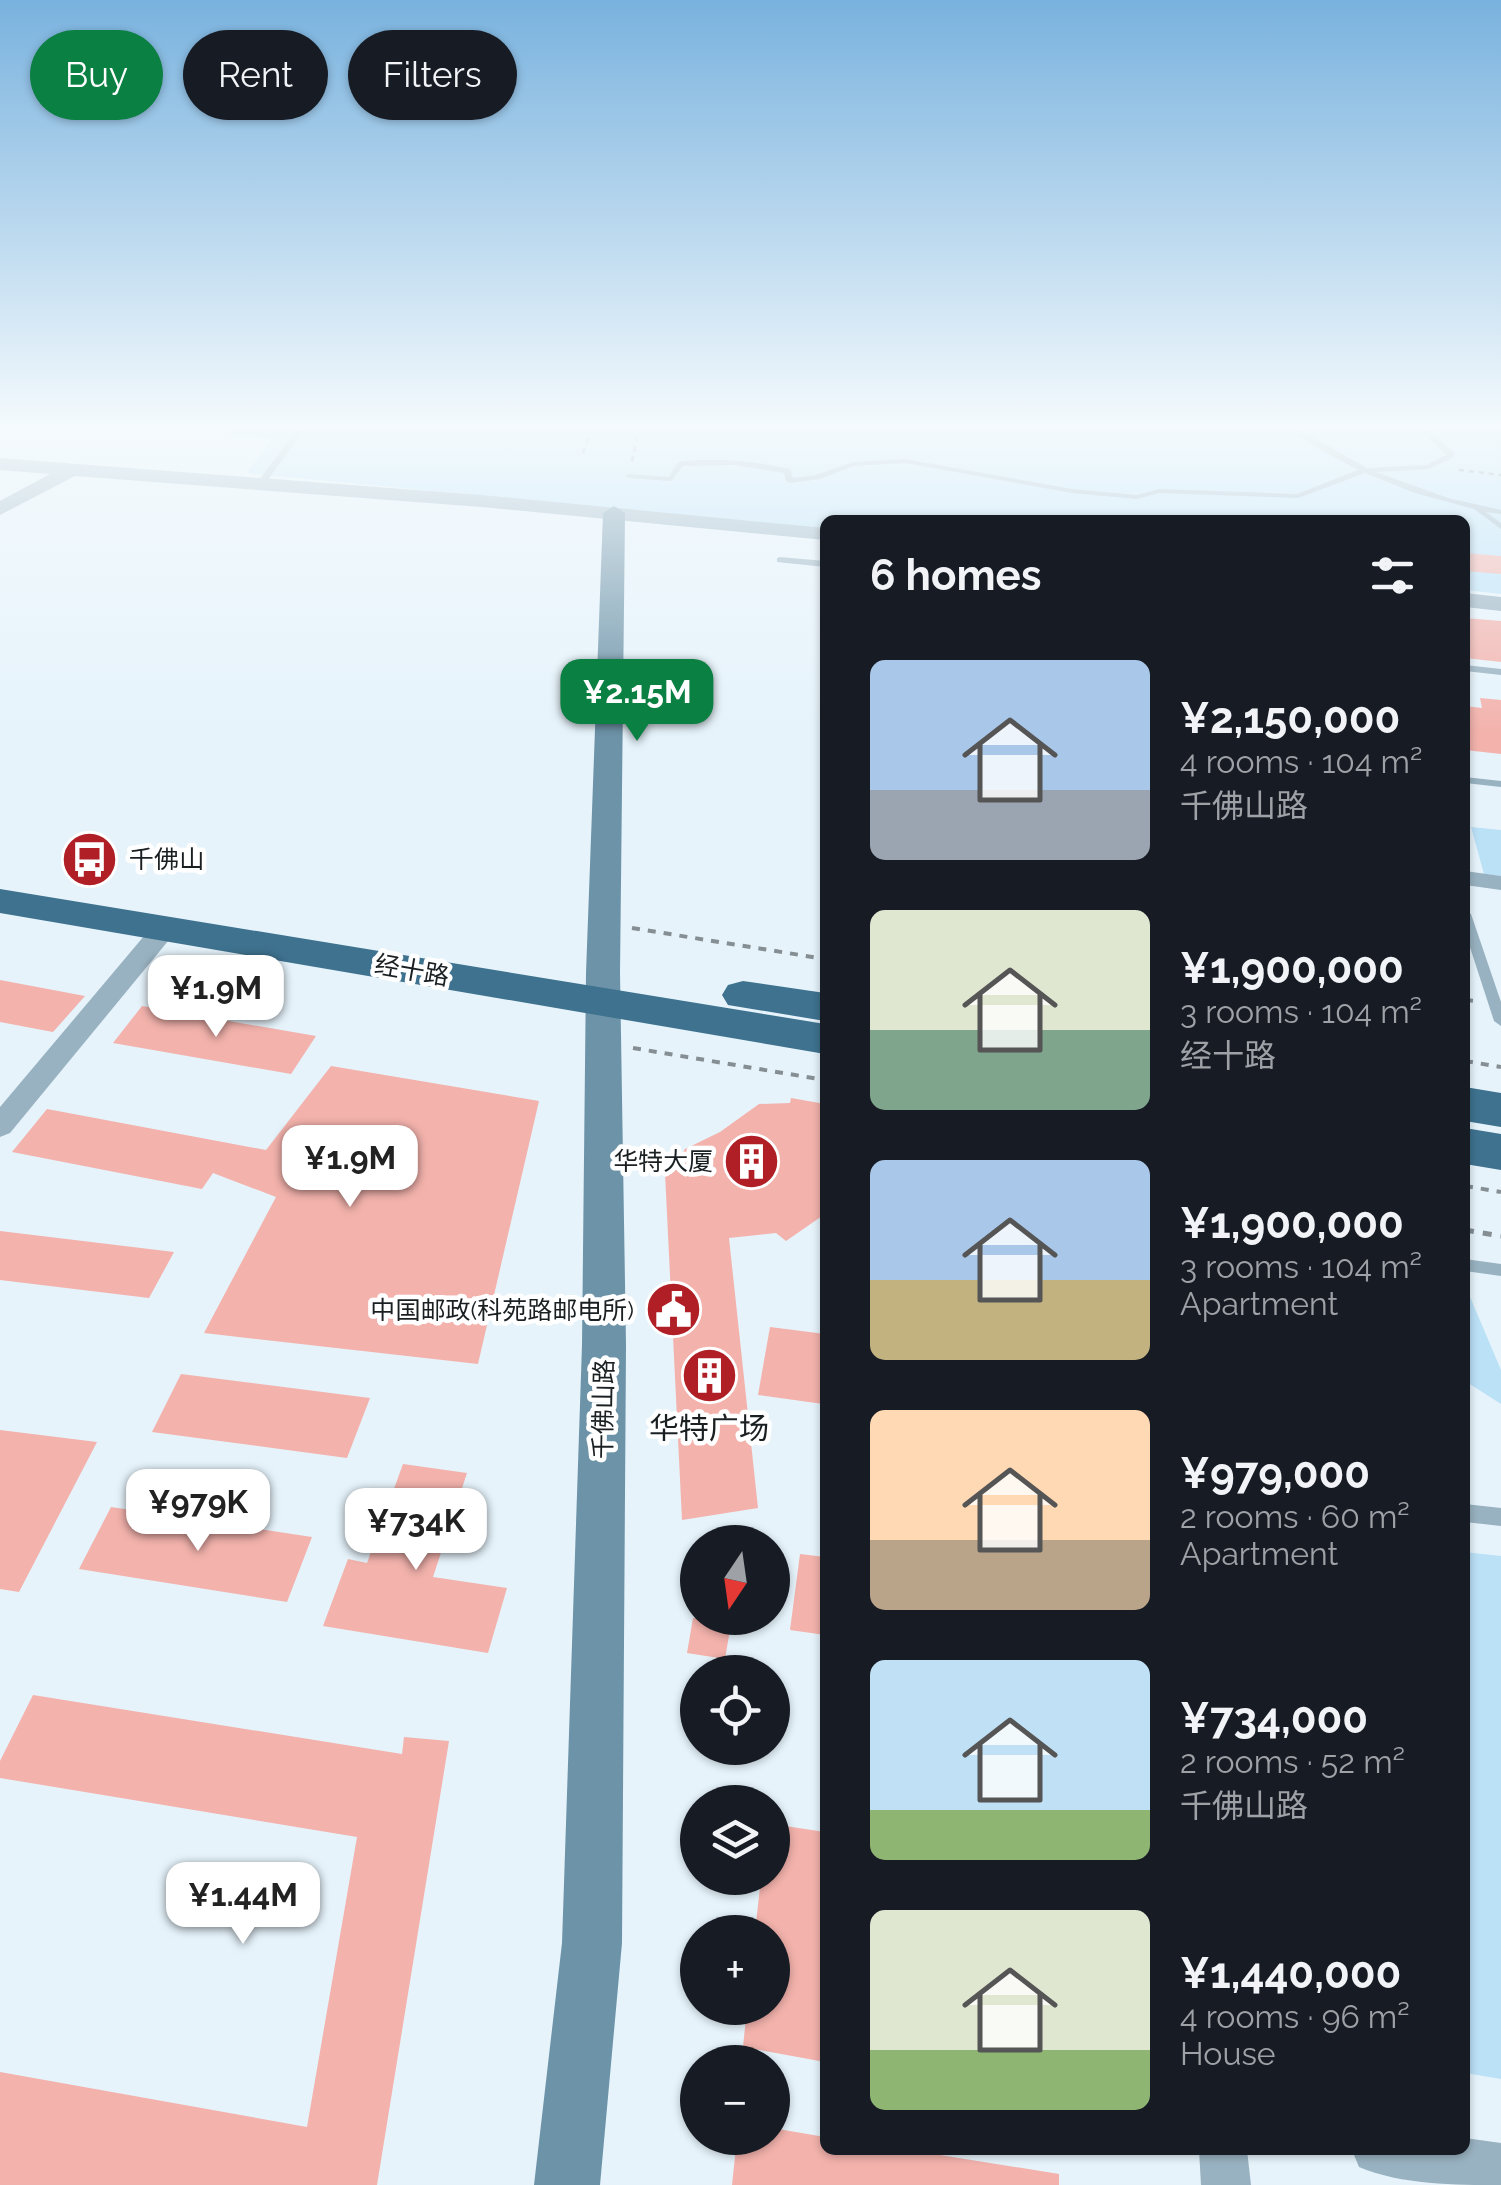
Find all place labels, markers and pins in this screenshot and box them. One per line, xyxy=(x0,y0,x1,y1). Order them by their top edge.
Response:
pin: ¥2.15M xyxy=(556,659,718,744)
bus stop icon: 千佛山 xyxy=(60,829,120,889)
place label: 千佛山 xyxy=(129,844,204,874)
pin: ¥1.9M xyxy=(146,955,286,1040)
pin: ¥1.9M xyxy=(280,1125,420,1210)
building icon: 华特大厦 xyxy=(722,1131,782,1191)
place label: 华特大厦 xyxy=(613,1146,713,1176)
public building icon: 中国邮政(科苑路邮电所) xyxy=(643,1280,703,1340)
place label: 中国邮政(科苑路邮电所) xyxy=(371,1295,634,1325)
building icon: 华特广场 xyxy=(679,1345,739,1405)
place label: 华特广场 xyxy=(649,1411,769,1446)
pin: ¥979K xyxy=(128,1469,268,1554)
pin: ¥734K xyxy=(346,1488,486,1573)
pin: ¥1.44M xyxy=(162,1862,324,1947)

